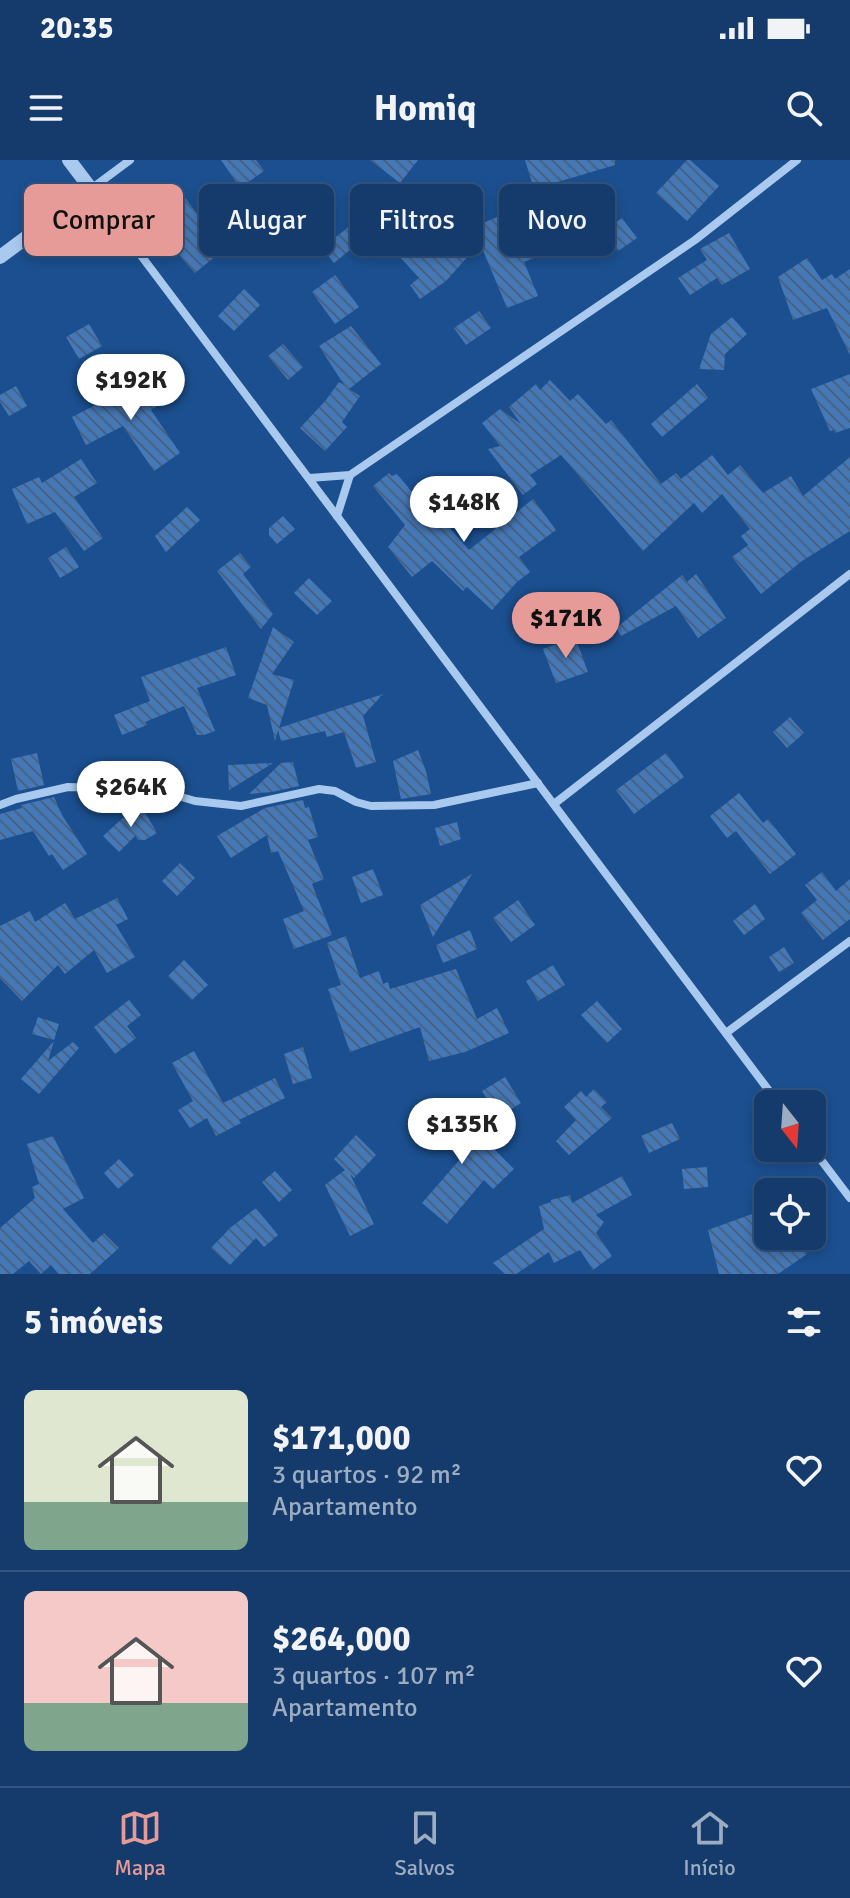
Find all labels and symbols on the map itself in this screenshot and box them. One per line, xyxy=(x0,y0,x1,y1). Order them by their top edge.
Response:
pin: $192K xyxy=(75,354,187,422)
pin: $148K xyxy=(408,476,520,544)
pin: $171K xyxy=(510,592,622,660)
pin: $264K xyxy=(75,761,187,829)
north arrow xyxy=(754,1090,826,1162)
pin: $135K xyxy=(406,1098,518,1166)

